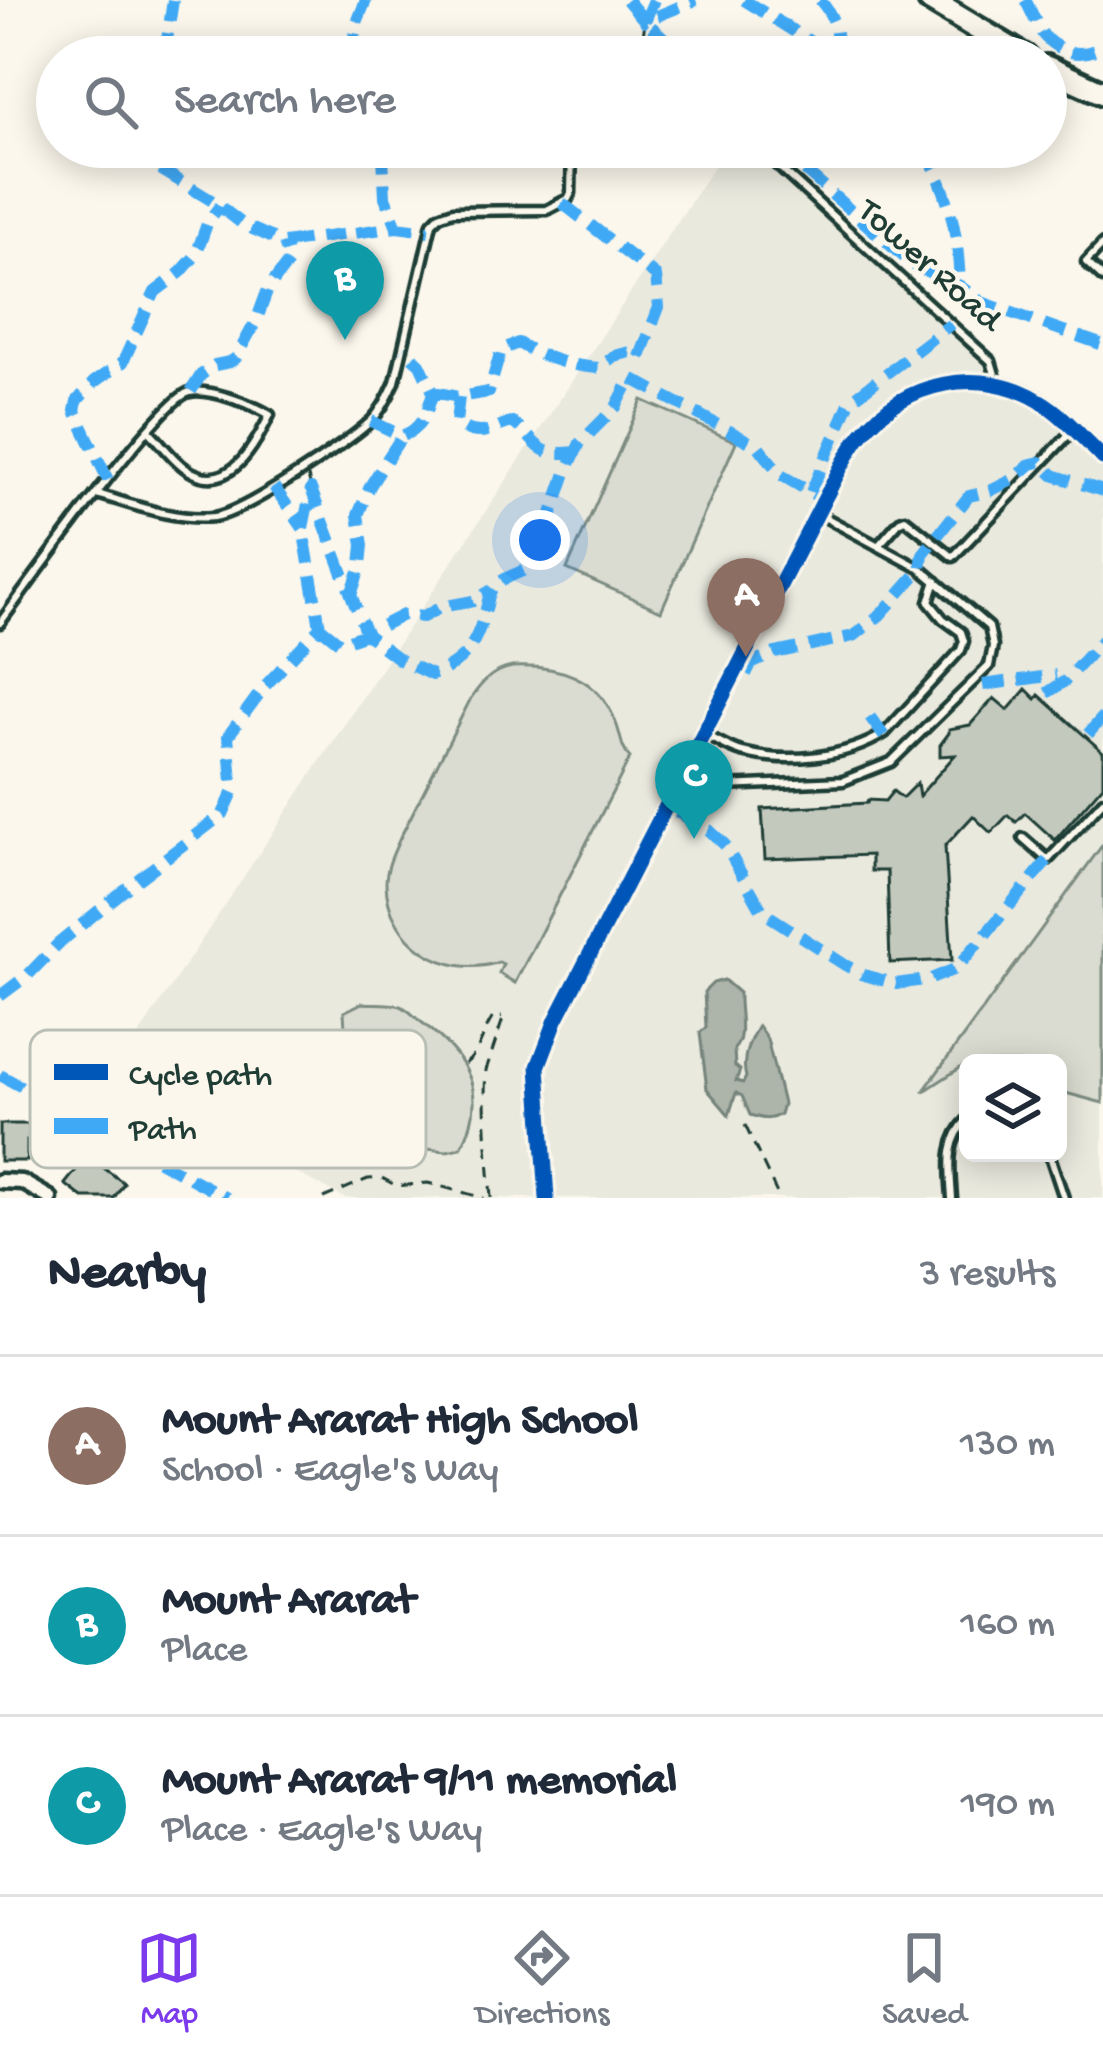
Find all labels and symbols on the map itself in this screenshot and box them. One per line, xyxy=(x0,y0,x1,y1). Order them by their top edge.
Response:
street label: Tower Road xyxy=(846,190,1011,345)
pin: B xyxy=(306,241,384,340)
your location xyxy=(510,510,570,570)
pin: A xyxy=(707,558,785,657)
pin: C xyxy=(655,740,733,839)
legend xyxy=(30,1030,426,1168)
text: Cycle path xyxy=(129,1059,272,1097)
text: Path xyxy=(128,1113,197,1151)

